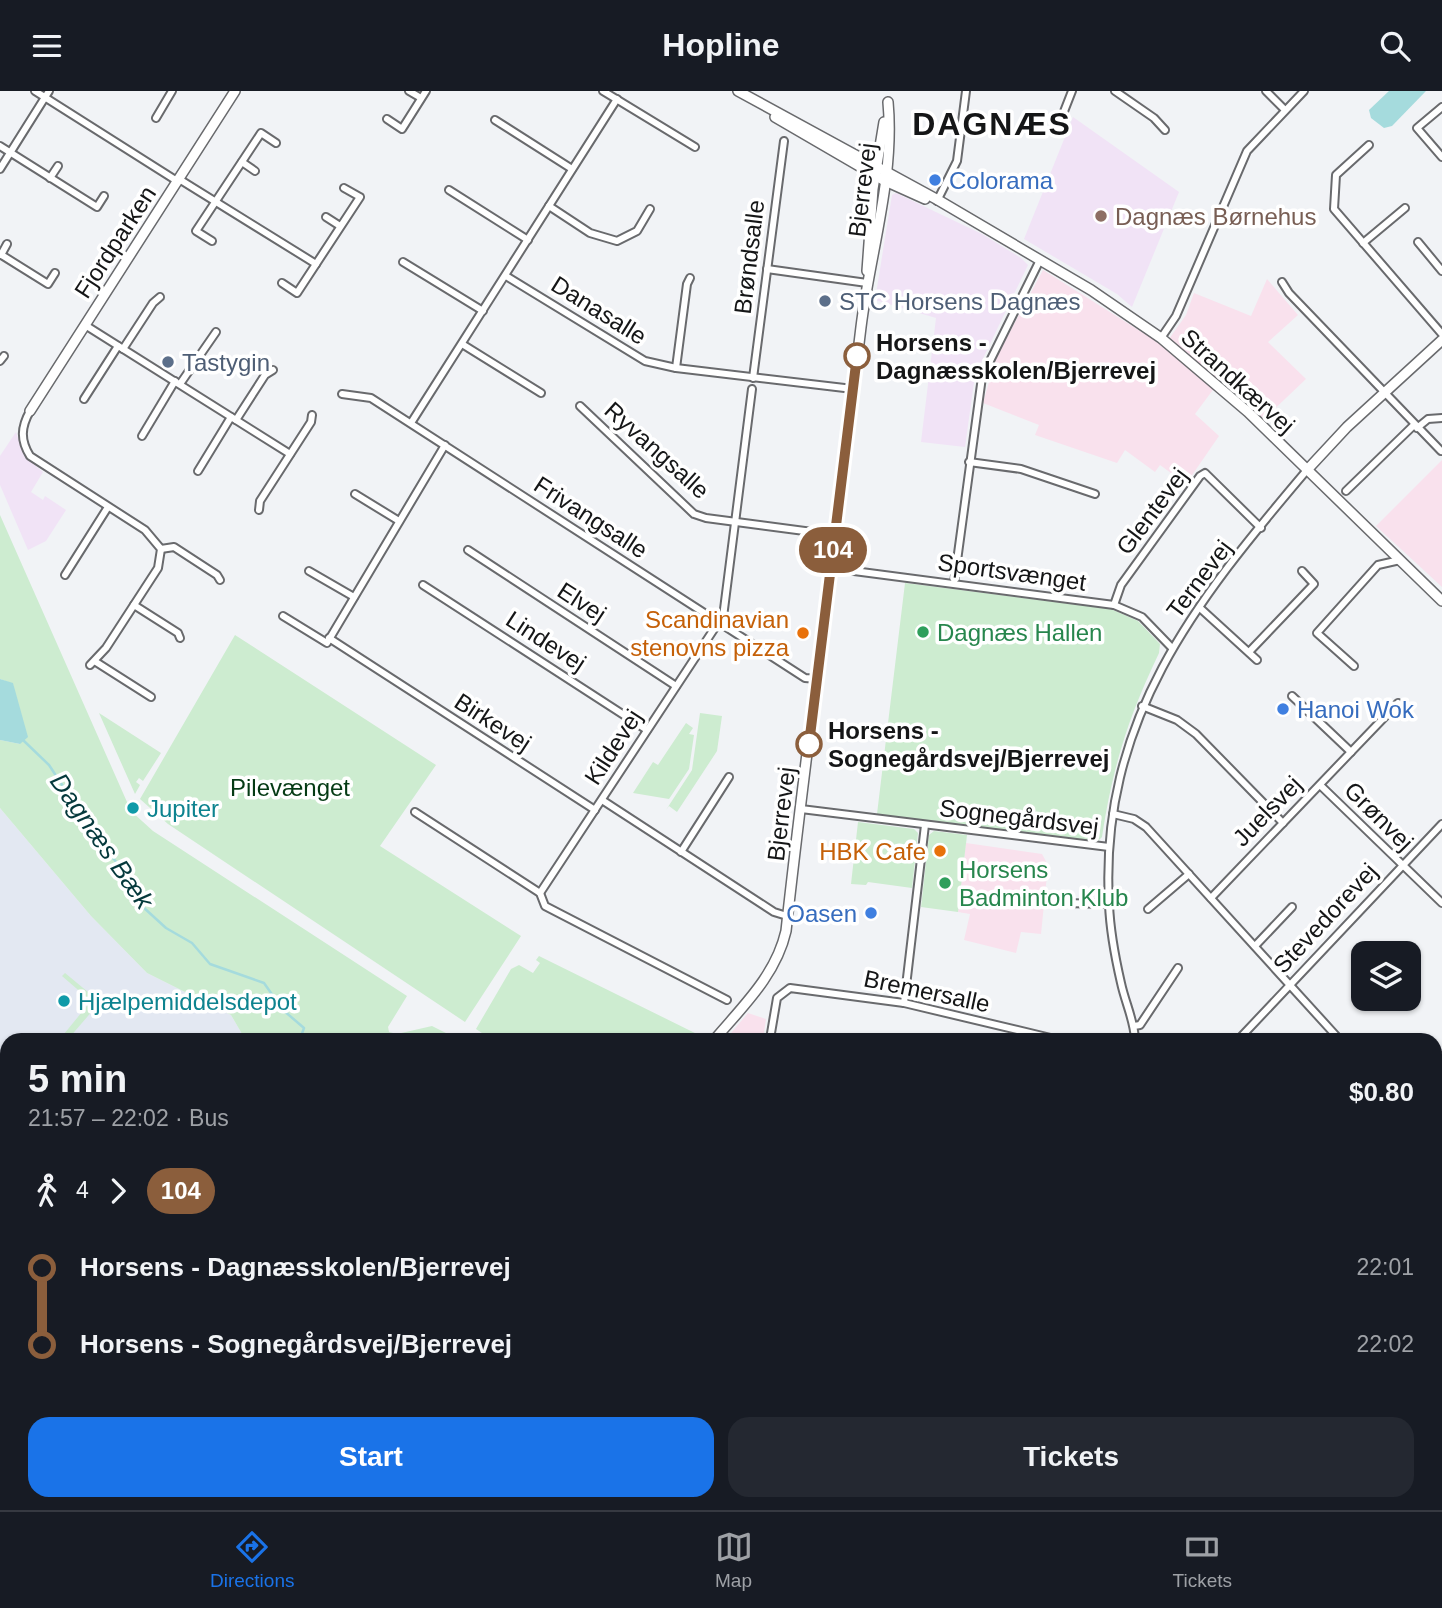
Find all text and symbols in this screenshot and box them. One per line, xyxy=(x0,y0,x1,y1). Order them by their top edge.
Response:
icon: menu xyxy=(28,27,66,65)
text: Hopline xyxy=(662,27,780,63)
icon: search xyxy=(1376,27,1414,65)
district label: DAGNÆS xyxy=(912,106,1072,142)
street label: Bjerrevej xyxy=(843,141,881,239)
place label: Colorama xyxy=(949,167,1054,194)
marker: Colorama xyxy=(927,172,943,188)
street label: Fjordparken xyxy=(69,181,161,303)
street label: Brøndsalle xyxy=(729,198,769,316)
place label: Dagnæs Børnehus xyxy=(1115,203,1316,230)
marker: Dagnæs Børnehus xyxy=(1093,208,1109,224)
street label: Danasalle xyxy=(547,270,651,350)
place label: STC Horsens Dagnæs xyxy=(839,288,1080,315)
marker: STC Horsens Dagnæs xyxy=(817,293,833,309)
street label: Strandkærvej xyxy=(1176,323,1300,439)
place label: Horsens - Dagnæsskolen/Bjerrevej xyxy=(876,329,1156,384)
marker: Horsens - Dagnæsskolen/Bjerrevej xyxy=(844,343,870,369)
place label: Tastygin xyxy=(182,349,270,376)
marker: Tastygin xyxy=(160,354,176,370)
street label: Ryvangsalle xyxy=(599,396,715,504)
street label: Glentevej xyxy=(1111,462,1193,560)
street label: Frivangsalle xyxy=(529,470,653,564)
line badge: 104 xyxy=(793,527,873,573)
street label: Ternevej xyxy=(1161,535,1237,623)
text: 104 xyxy=(813,536,853,563)
street label: Sportsvænget xyxy=(936,548,1088,596)
street label: Elvej xyxy=(553,577,611,627)
street label: Lindevej xyxy=(501,605,591,677)
place label: Scandinavian stenovns pizza xyxy=(630,606,790,661)
place label: Dagnæs Hallen xyxy=(937,619,1102,646)
marker: Dagnæs Hallen xyxy=(915,624,931,640)
marker: Scandinavian stenovns pizza xyxy=(795,625,811,641)
street label: Birkevej xyxy=(450,687,536,757)
place label: Hanoi Wok xyxy=(1297,696,1415,723)
marker: Hanoi Wok xyxy=(1275,701,1291,717)
street label: Kildevej xyxy=(579,704,647,790)
place label: Horsens - Sognegårdsvej/Bjerrevej xyxy=(828,717,1109,772)
marker: Horsens - Sognegårdsvej/Bjerrevej xyxy=(796,731,822,757)
street label: Bjerrevej xyxy=(762,765,800,863)
water label: Dagnæs Bæk xyxy=(44,767,161,916)
street label: Juelsvej xyxy=(1227,770,1307,852)
park label: Pilevænget xyxy=(230,774,350,801)
street label: Grønvej xyxy=(1339,776,1419,856)
street label: Sognegårdsvej xyxy=(938,794,1100,840)
place label: Jupiter xyxy=(147,795,219,822)
marker: Jupiter xyxy=(125,800,141,816)
place label: HBK Cafe xyxy=(819,838,926,865)
marker: HBK Cafe xyxy=(932,843,948,859)
place label: Horsens Badminton Klub xyxy=(959,856,1128,911)
street label: Stevedorevej xyxy=(1267,858,1383,978)
marker: Horsens Badminton Klub xyxy=(937,875,953,891)
place label: Oasen xyxy=(786,900,857,927)
marker: Oasen xyxy=(863,905,879,921)
map controls xyxy=(1351,941,1421,1011)
button: layers xyxy=(1351,941,1421,1011)
street label: Bremersalle xyxy=(862,964,992,1018)
place label: Hjælpemiddelsdepot xyxy=(78,988,297,1015)
marker: Hjælpemiddelsdepot xyxy=(56,993,72,1009)
text: 5 min xyxy=(28,1058,127,1100)
text: $0.80 xyxy=(1349,1077,1414,1107)
text: 21:57 – 22:02 · Bus xyxy=(28,1105,229,1131)
icon: walk xyxy=(28,1172,66,1210)
icon: forward xyxy=(99,1172,137,1210)
text: 4 xyxy=(76,1177,89,1203)
text: 104 xyxy=(161,1177,201,1204)
text: Horsens - Dagnæsskolen/Bjerrevej xyxy=(80,1252,511,1282)
text: 22:01 xyxy=(1356,1254,1414,1280)
text: Horsens - Sognegårdsvej/Bjerrevej xyxy=(80,1329,512,1359)
text: 22:02 xyxy=(1356,1331,1414,1357)
button: Start xyxy=(28,1417,714,1497)
button: Tickets xyxy=(728,1417,1414,1497)
tab: Directions xyxy=(210,1528,294,1592)
tab: Map xyxy=(715,1528,753,1592)
tab: Tickets xyxy=(1173,1528,1232,1592)

